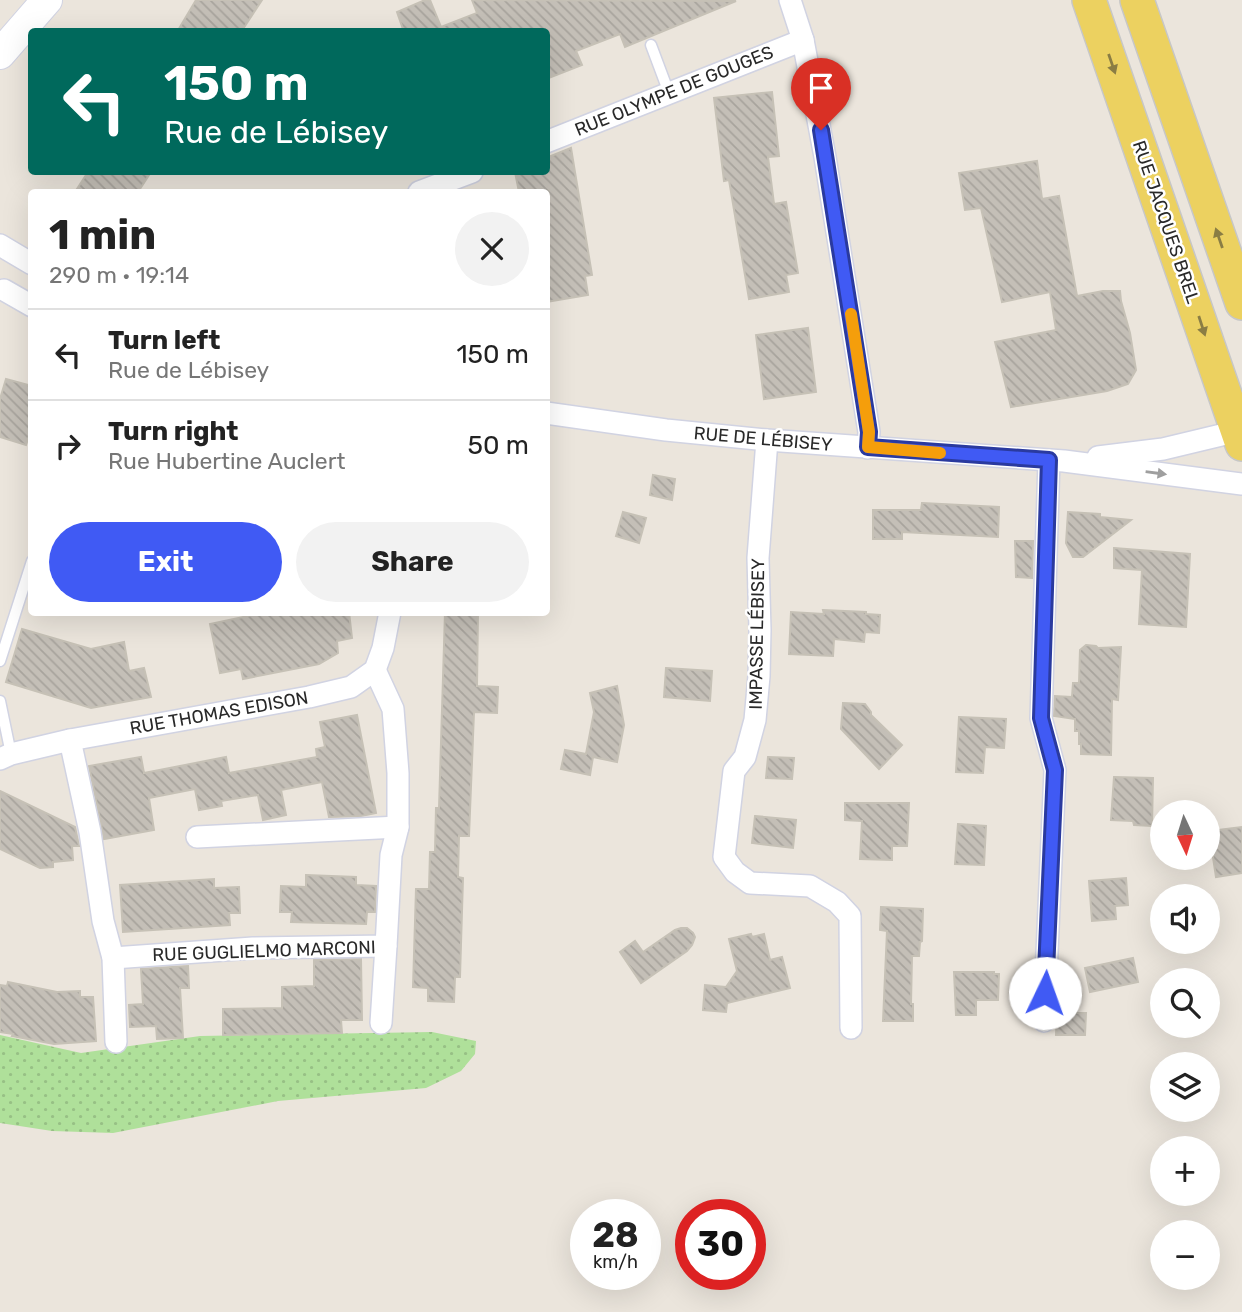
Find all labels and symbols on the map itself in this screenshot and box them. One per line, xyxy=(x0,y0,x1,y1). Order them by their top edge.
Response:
street label: RUE OLYMPE DE GOUGES xyxy=(572,41,776,141)
one-way arrow xyxy=(1107,54,1118,75)
pin xyxy=(791,58,851,130)
street label: RUE JACQUES BREL xyxy=(1128,138,1204,306)
one-way arrow xyxy=(1213,228,1224,249)
one-way arrow xyxy=(1197,315,1208,336)
street label: RUE DE LÉBISEY xyxy=(693,422,834,456)
one-way arrow xyxy=(1146,468,1168,479)
street label: IMPASSE LÉBISEY xyxy=(745,558,769,710)
street label: RUE THOMAS EDISON xyxy=(128,686,310,740)
north arrow xyxy=(1150,800,1220,870)
street label: RUE GUGLIELMO MARCONI xyxy=(152,936,376,966)
position arrow xyxy=(1008,956,1082,1030)
speed limit sign: 30 xyxy=(675,1199,766,1290)

